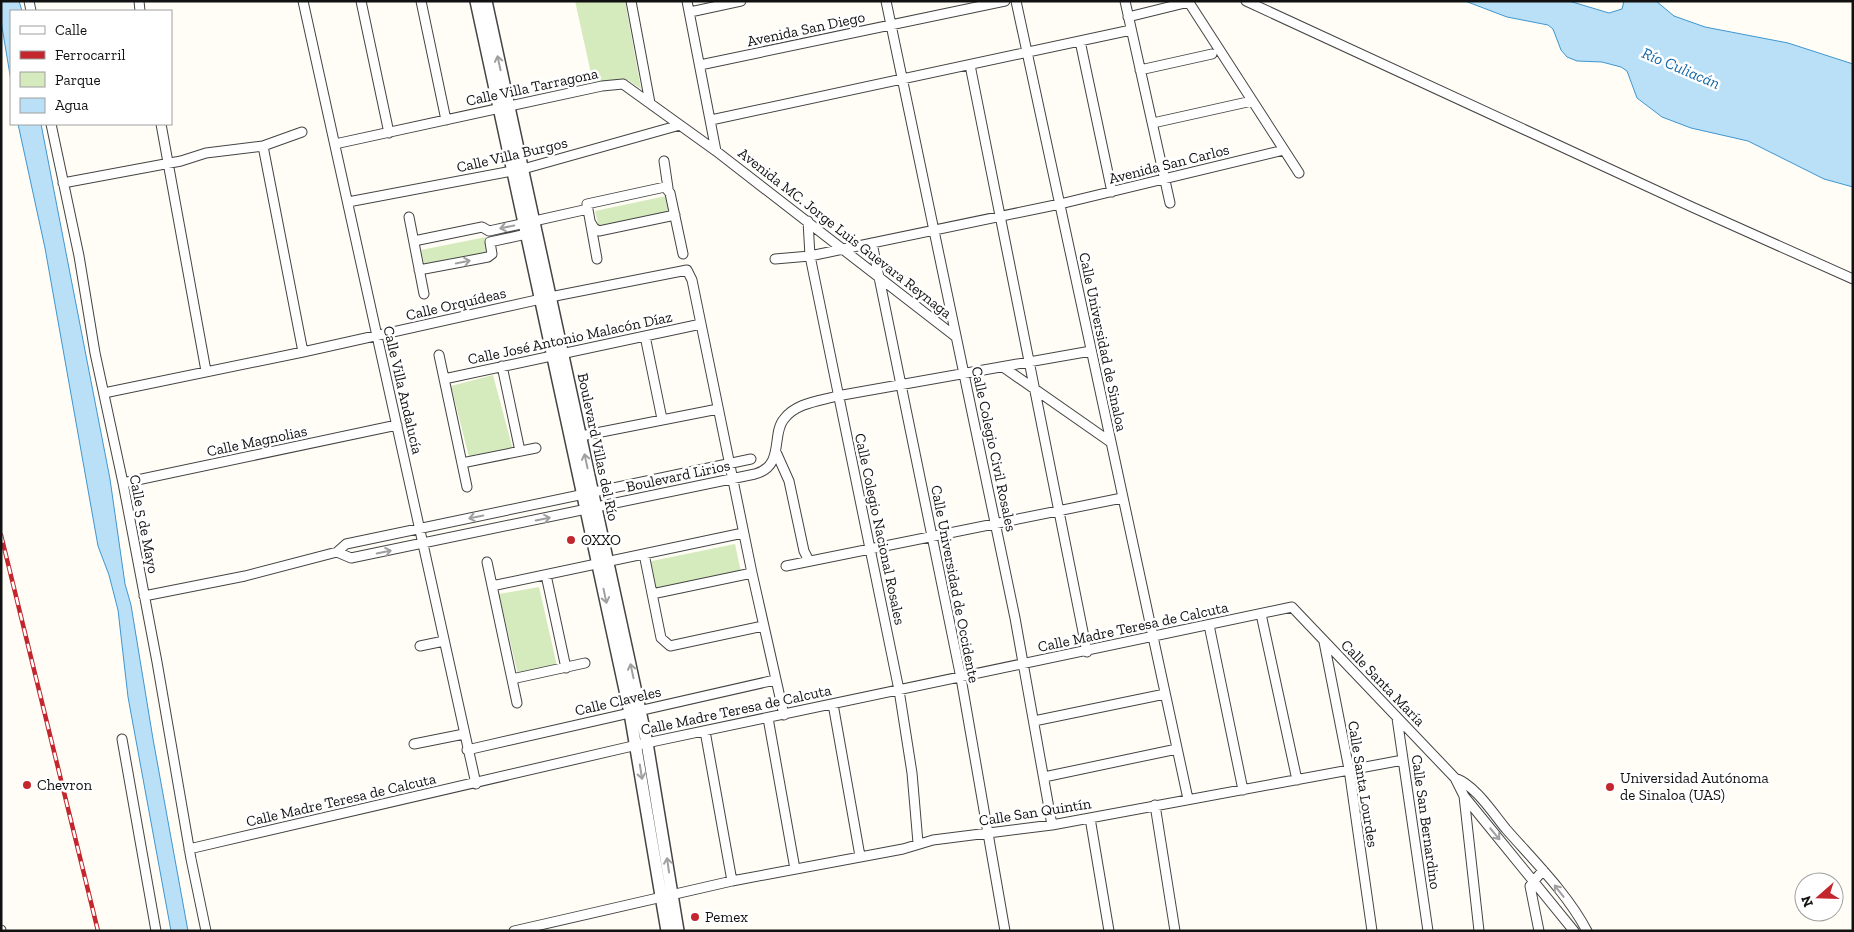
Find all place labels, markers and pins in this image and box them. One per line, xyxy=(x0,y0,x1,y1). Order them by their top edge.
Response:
place label: OXXO xyxy=(581,531,621,549)
marker: OXXO xyxy=(565,534,577,546)
place label: Universidad Autónoma de Sinaloa (UAS) xyxy=(1620,769,1769,804)
place label: Chevron xyxy=(37,776,93,794)
marker: Chevron xyxy=(21,779,33,791)
marker: Universidad Autónoma de Sinaloa (UAS) xyxy=(1604,781,1616,793)
place label: Pemex xyxy=(705,908,748,926)
marker: Pemex xyxy=(689,911,701,923)

